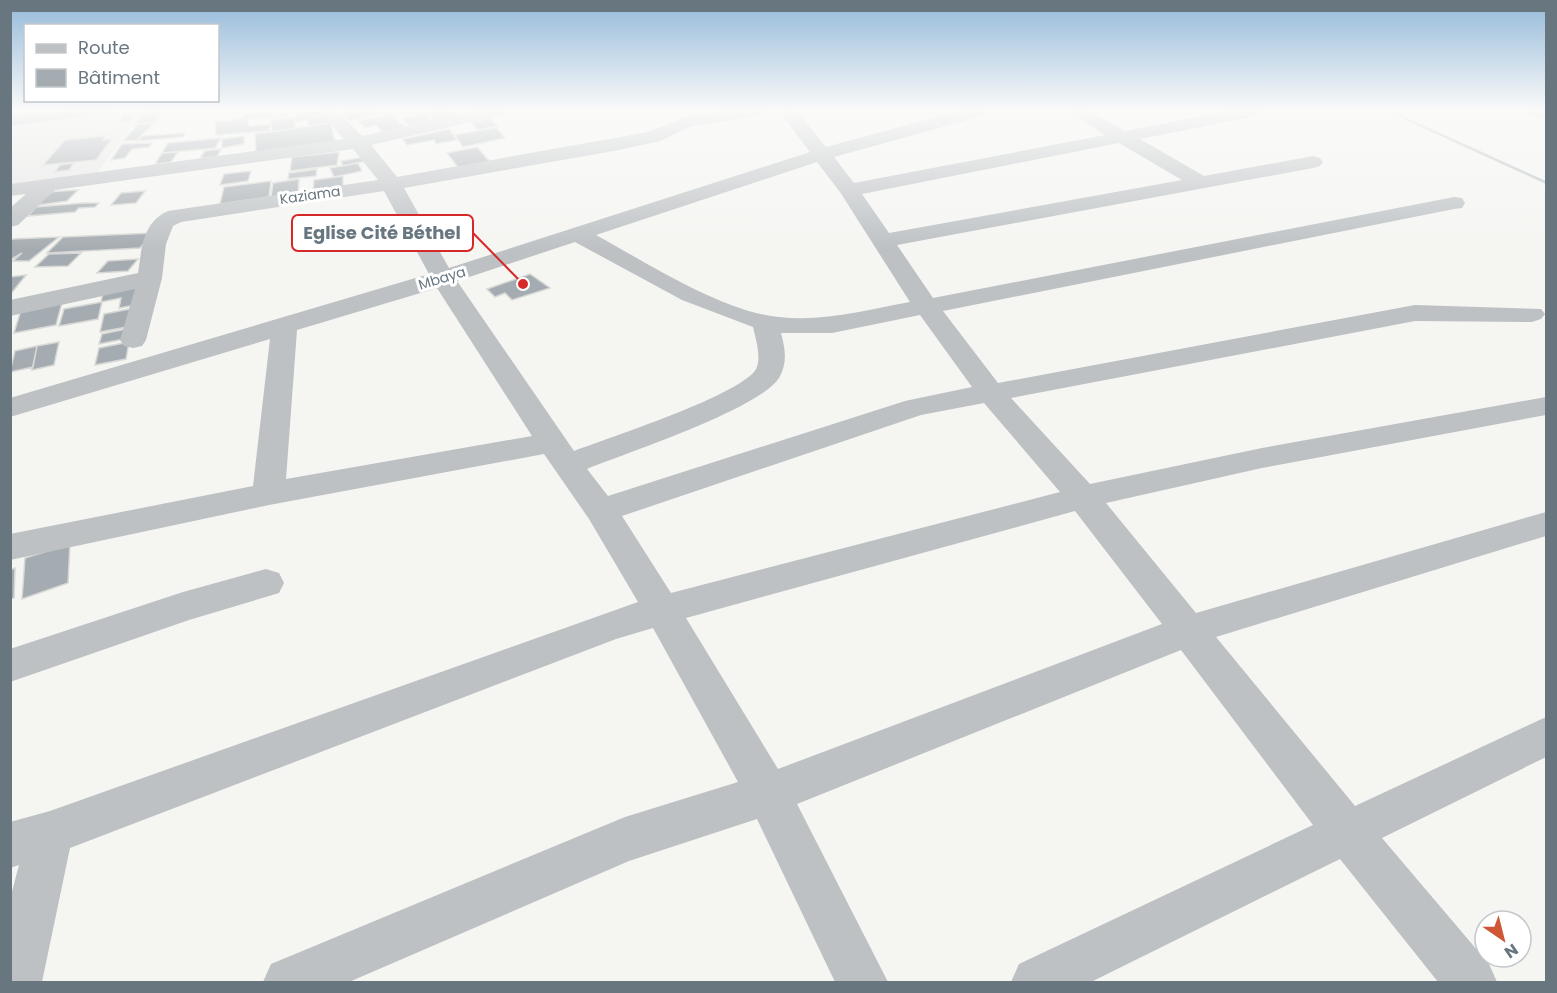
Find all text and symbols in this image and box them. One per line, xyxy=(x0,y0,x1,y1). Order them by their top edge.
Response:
legend xyxy=(24,24,219,102)
text: Route xyxy=(78,35,130,60)
text: Bâtiment xyxy=(78,65,160,90)
street label: Kaziama xyxy=(278,181,342,209)
callout: Eglise Cité Béthel xyxy=(292,215,473,251)
text: Eglise Cité Béthel xyxy=(303,220,461,245)
street label: Mbaya xyxy=(416,261,468,295)
north arrow xyxy=(1473,909,1533,969)
text: N xyxy=(1500,938,1523,964)

